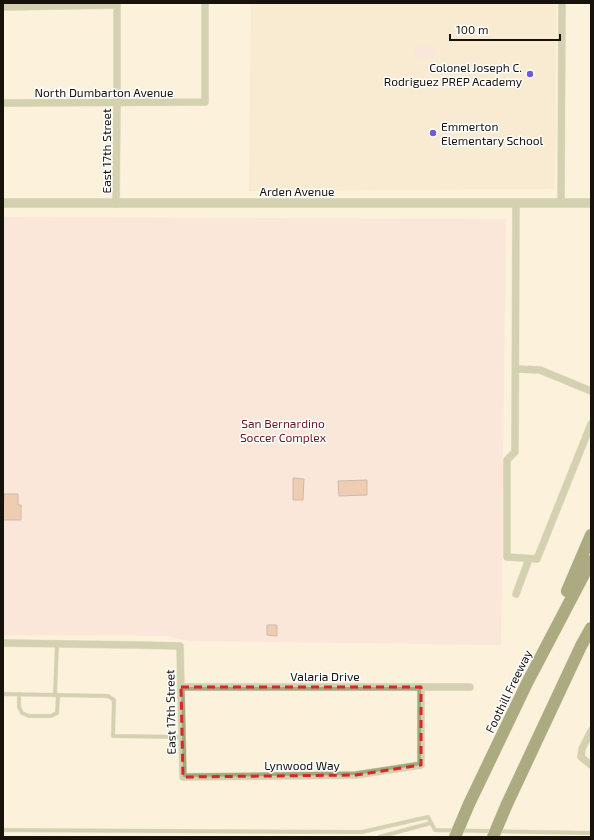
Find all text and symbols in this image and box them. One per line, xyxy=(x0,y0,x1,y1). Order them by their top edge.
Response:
scale bar xyxy=(450,16,560,42)
text: 100 m xyxy=(456,22,488,36)
place label: Colonel Joseph C. Rodriguez PREP Academy xyxy=(384,60,523,88)
marker: Colonel Joseph C. Rodriguez PREP Academy xyxy=(525,69,535,79)
street label: North Dumbarton Avenue xyxy=(35,85,173,99)
street label: East 17th Street xyxy=(99,108,113,194)
place label: Emmerton Elementary School xyxy=(441,119,544,147)
marker: Emmerton Elementary School xyxy=(428,128,438,138)
street label: Arden Avenue xyxy=(259,184,335,198)
park label: San Bernardino Soccer Complex xyxy=(240,416,327,444)
street label: Foothill Freeway xyxy=(482,647,534,735)
street label: East 17th Street xyxy=(162,669,178,755)
street label: Valaria Drive xyxy=(290,669,360,683)
street label: Lynwood Way xyxy=(264,758,341,772)

